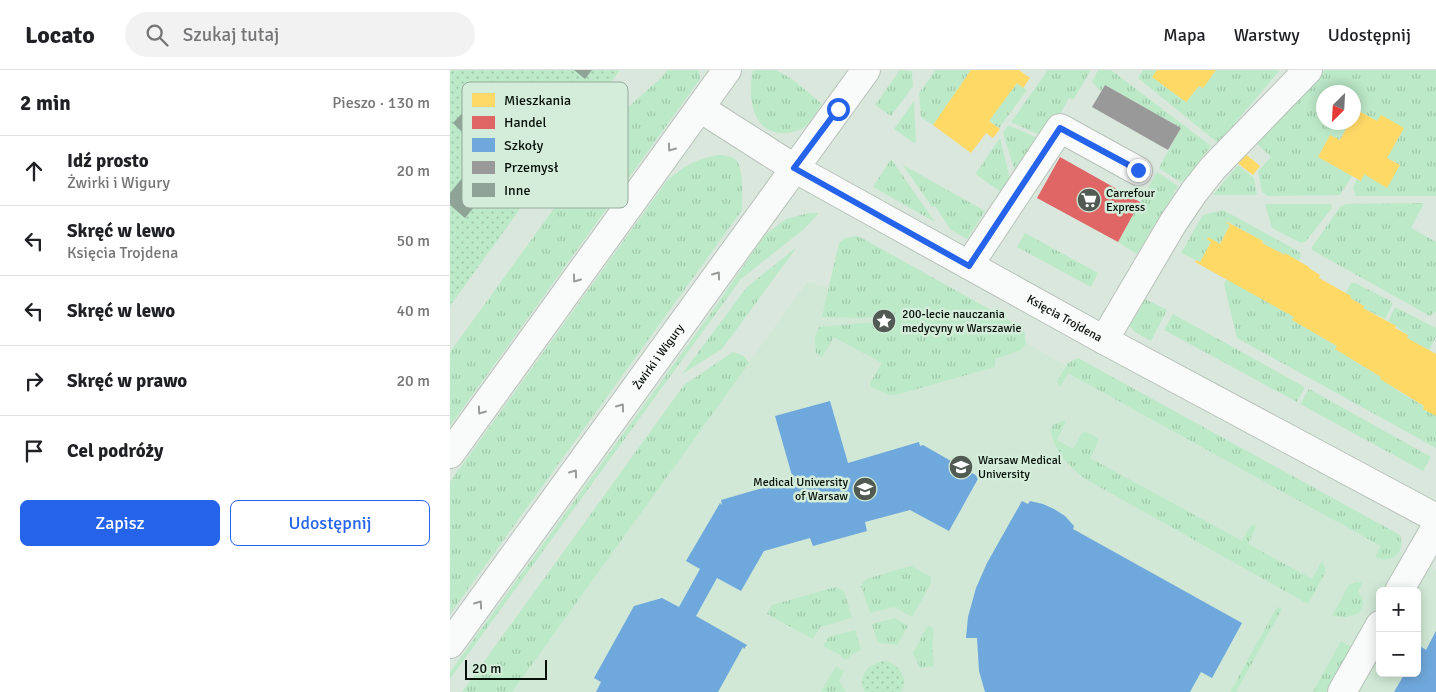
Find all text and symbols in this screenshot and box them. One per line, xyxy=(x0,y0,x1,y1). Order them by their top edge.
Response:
search box xyxy=(125,12,475,57)
text: Locato xyxy=(25,20,95,50)
icon: search xyxy=(143,21,171,49)
text: Szukaj tutaj xyxy=(183,23,279,47)
text: Mapa xyxy=(1163,24,1206,46)
text: Warstwy xyxy=(1234,24,1300,46)
text: Udostępnij xyxy=(1328,24,1411,46)
legend xyxy=(462,82,628,208)
north arrow xyxy=(1316,85,1361,130)
text: 2 min xyxy=(20,90,71,116)
text: Mieszkania xyxy=(504,92,571,109)
text: Pieszo · 130 m xyxy=(332,93,430,113)
route start xyxy=(827,98,850,121)
text: Handel xyxy=(504,114,547,131)
text: Szkoły xyxy=(504,137,544,154)
one-way arrow xyxy=(668,142,678,151)
text: Idź prosto xyxy=(67,149,149,173)
icon: ahead xyxy=(20,157,48,185)
text: Przemysł xyxy=(504,159,559,176)
route end xyxy=(1127,159,1150,182)
text: 20 m xyxy=(396,161,430,181)
text: Żwirki i Wigury xyxy=(67,173,170,193)
text: Inne xyxy=(504,182,530,199)
place label: Carrefour Express xyxy=(1106,186,1156,215)
supermarket icon: Carrefour Express xyxy=(1076,187,1102,213)
text: Skręć w lewo xyxy=(67,219,175,243)
icon: left xyxy=(20,227,48,255)
text: 50 m xyxy=(396,231,430,251)
text: Księcia Trojdena xyxy=(67,243,178,263)
one-way arrow xyxy=(711,272,720,281)
one-way arrow xyxy=(573,273,582,283)
street label: Księcia Trojdena xyxy=(1024,291,1105,345)
icon: left xyxy=(20,297,48,325)
text: Skręć w lewo xyxy=(67,299,175,323)
text: 40 m xyxy=(396,301,430,321)
place label: 200-lecie nauczania medycyny w Warszawie xyxy=(902,307,1021,336)
place icon: 200-lecie nauczania medycyny w Warszawie xyxy=(871,308,897,334)
street label: Żwirki i Wigury xyxy=(630,321,687,392)
icon: right xyxy=(20,367,48,395)
text: Skręć w prawo xyxy=(67,369,187,393)
text: 20 m xyxy=(396,371,430,391)
one-way arrow xyxy=(615,403,624,413)
one-way arrow xyxy=(478,405,487,415)
icon: arrive xyxy=(20,437,48,465)
text: Cel podróży xyxy=(67,439,163,463)
place label: Warsaw Medical University xyxy=(978,453,1062,482)
school or university icon: Warsaw Medical University xyxy=(948,454,974,480)
one-way arrow xyxy=(568,469,577,479)
place label: Medical University of Warsaw xyxy=(753,475,848,504)
school or university icon: Medical University of Warsaw xyxy=(852,476,878,502)
button: Zapisz xyxy=(20,500,220,546)
button: Udostępnij xyxy=(230,500,430,546)
map controls xyxy=(1376,587,1421,677)
button: + xyxy=(1376,587,1421,632)
one-way arrow xyxy=(473,601,481,610)
button: − xyxy=(1376,632,1421,677)
scale bar xyxy=(465,657,548,680)
text: 20 m xyxy=(472,660,501,677)

